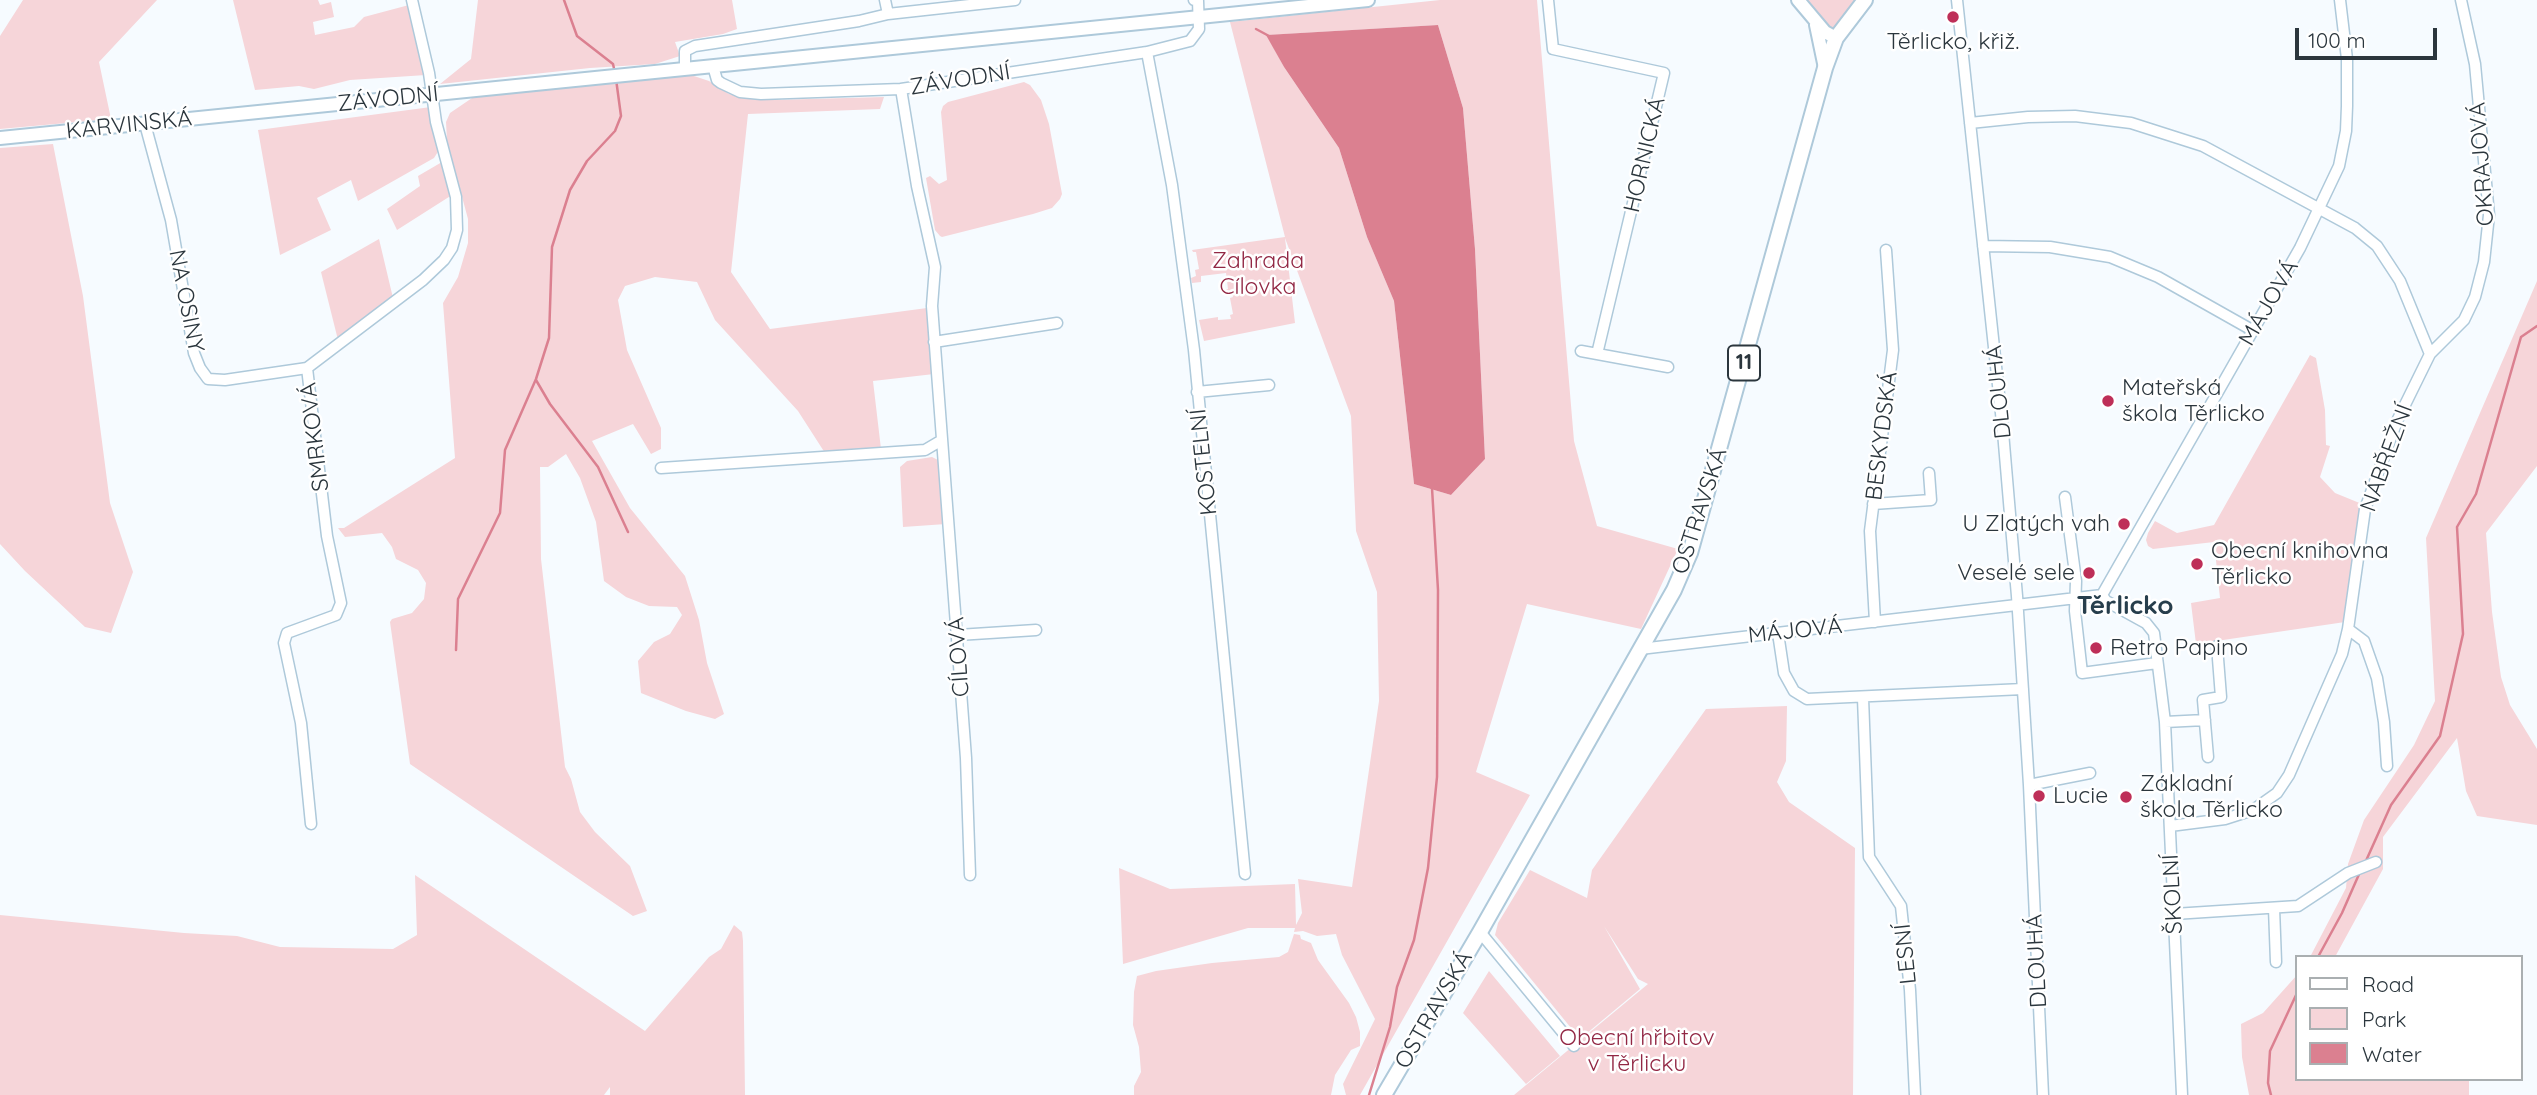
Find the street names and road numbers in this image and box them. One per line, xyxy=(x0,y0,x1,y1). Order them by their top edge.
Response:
street label: ZÁVODNÍ xyxy=(908,58,1012,102)
street label: ZÁVODNÍ xyxy=(336,80,440,118)
street label: HORNICKÁ xyxy=(1618,95,1672,215)
street label: OKRAJOVÁ xyxy=(2464,101,2500,227)
street label: KARVINSKÁ xyxy=(65,105,193,145)
street label: NA OSINY xyxy=(163,247,209,355)
street label: MÁJOVÁ xyxy=(2233,255,2305,351)
street label: DLOUHÁ xyxy=(1980,344,2018,440)
road number: 11 xyxy=(1728,346,1760,380)
street label: BESKYDSKÁ xyxy=(1860,370,1904,502)
street label: SMRKOVÁ xyxy=(295,381,335,493)
street label: NÁBŘEŽNÍ xyxy=(2355,400,2419,516)
street label: KOSTELNÍ xyxy=(1185,407,1223,517)
street label: OSTRAVSKÁ xyxy=(1667,444,1733,578)
street label: MÁJOVÁ xyxy=(1747,612,1843,650)
street label: CÍLOVÁ xyxy=(942,616,976,698)
street label: ŠKOLNÍ xyxy=(2157,853,2189,935)
street label: DLOUHÁ xyxy=(2021,913,2053,1009)
street label: LESNÍ xyxy=(1889,922,1923,986)
street label: OSTRAVSKÁ xyxy=(1389,946,1479,1074)

